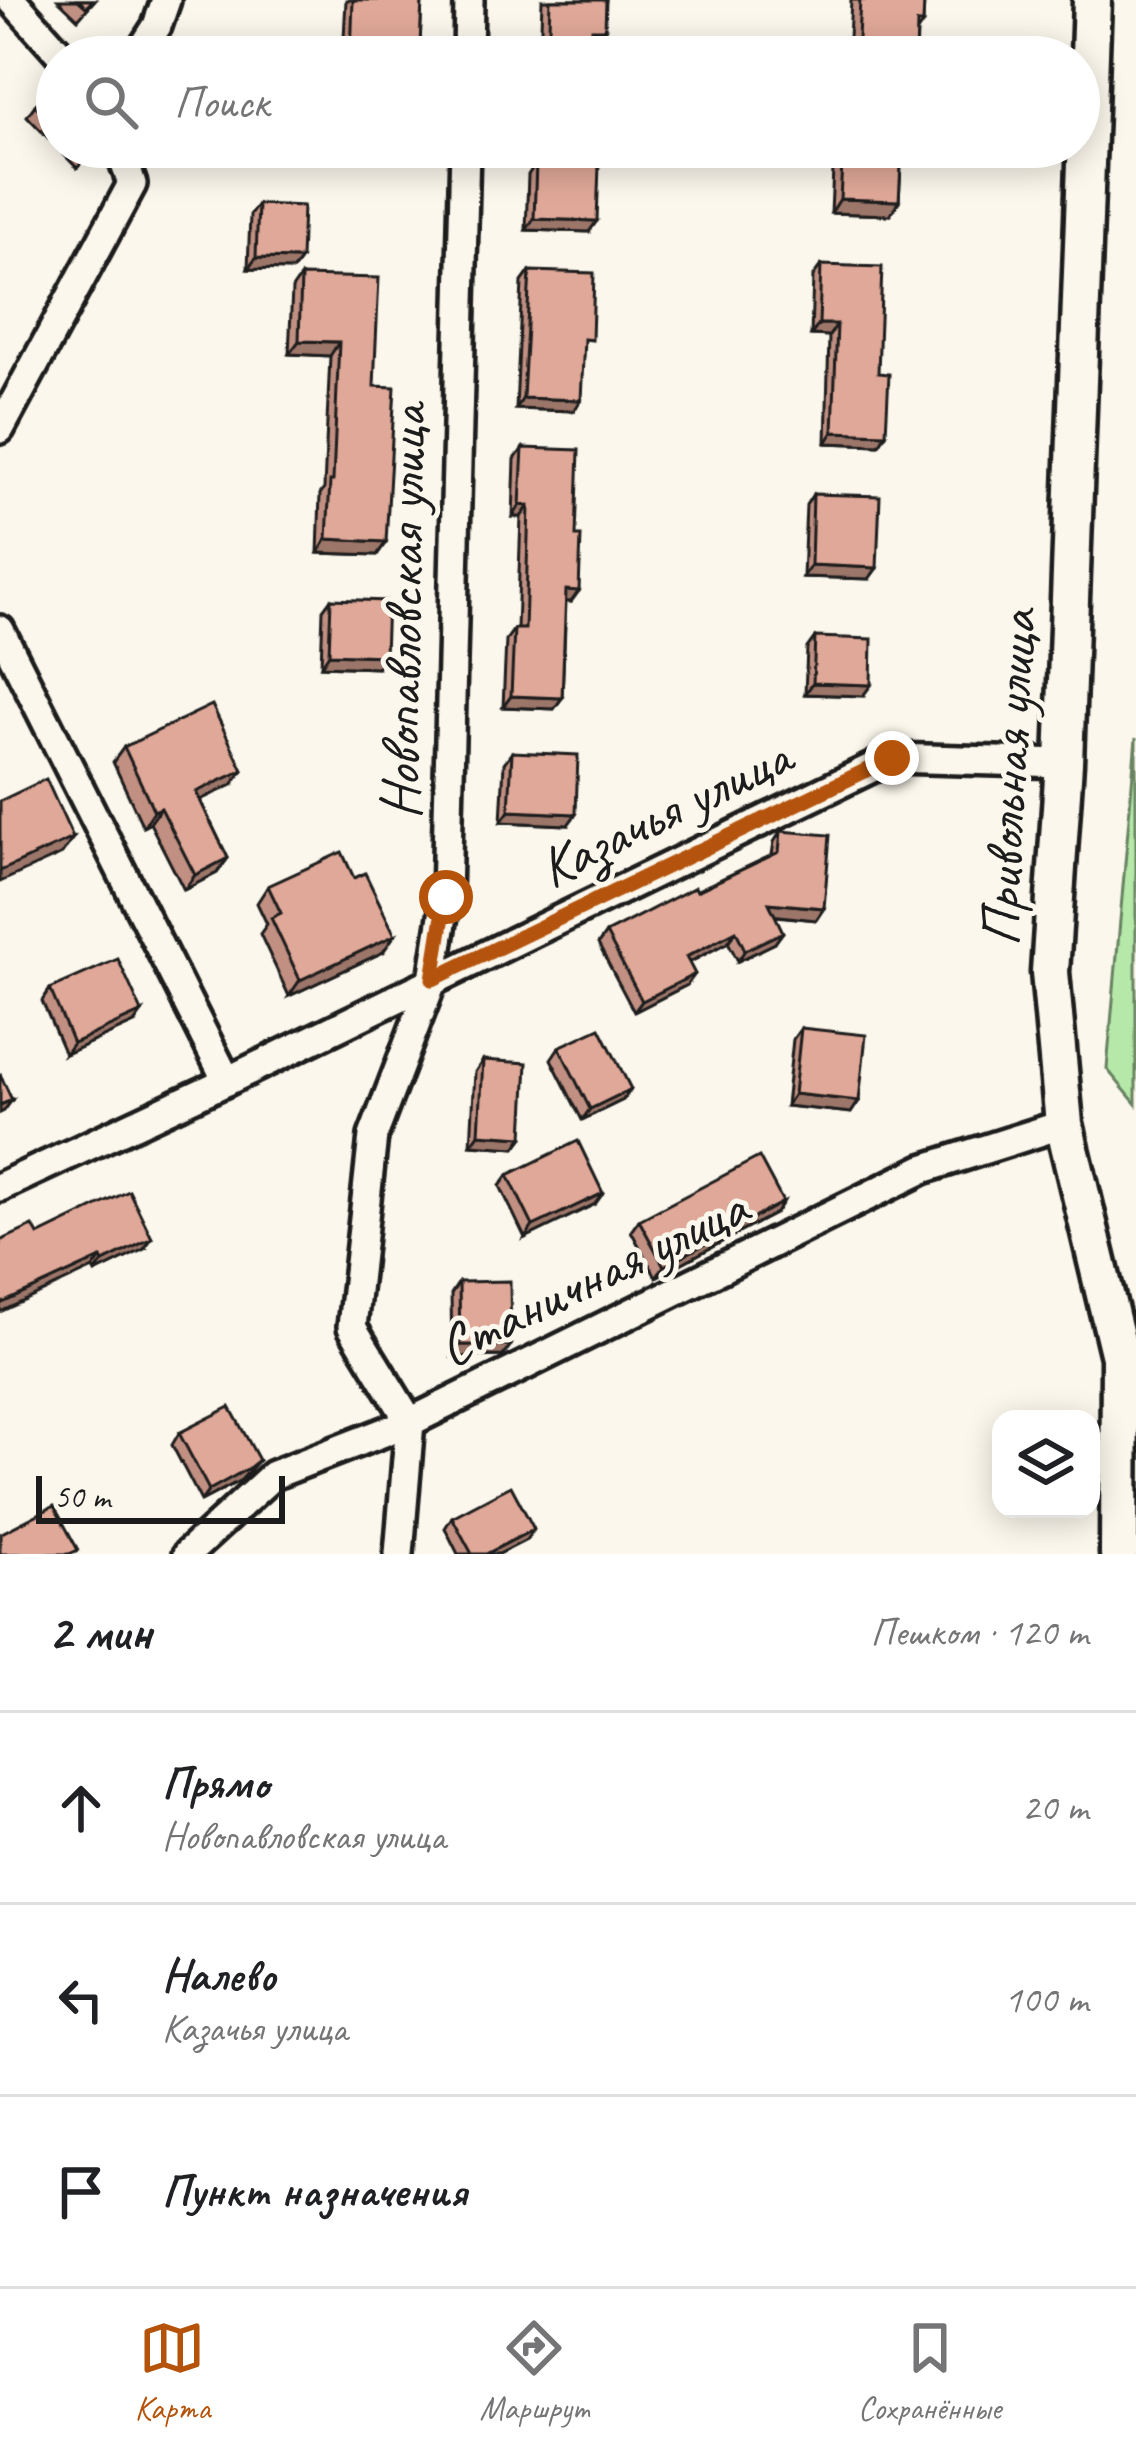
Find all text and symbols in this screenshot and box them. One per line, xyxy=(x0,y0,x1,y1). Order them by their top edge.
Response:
search box xyxy=(36,36,1100,168)
icon: search xyxy=(78,69,144,135)
text: Поиск xyxy=(174,74,269,131)
street label: Новопавловская улица xyxy=(363,400,443,820)
street label: Привольная улица xyxy=(963,604,1053,948)
street label: Казачья улица xyxy=(527,718,806,904)
route end xyxy=(865,731,919,785)
route start xyxy=(419,870,473,924)
street label: Станичная улица xyxy=(426,1169,763,1383)
map controls xyxy=(992,1410,1100,1518)
button: layers xyxy=(992,1410,1100,1518)
scale bar xyxy=(36,1470,285,1523)
text: 50 m xyxy=(54,1476,110,1518)
text: 2 мин xyxy=(48,1600,152,1664)
text: Пешком · 120 m xyxy=(870,1608,1088,1657)
text: Прямо xyxy=(162,1755,269,1812)
icon: ahead xyxy=(48,1775,114,1841)
text: 20 m xyxy=(1022,1783,1088,1832)
text: Новопавловская улица xyxy=(162,1812,445,1861)
text: Налево xyxy=(162,1947,276,2004)
icon: left xyxy=(48,1967,114,2033)
text: 100 m xyxy=(1004,1975,1088,2024)
text: Казачья улица xyxy=(162,2004,347,2053)
icon: arrive xyxy=(48,2159,114,2225)
text: Пункт назначения xyxy=(162,2163,467,2220)
tab: Карта xyxy=(135,2315,210,2429)
tab: Маршрут xyxy=(480,2315,589,2429)
tab: Сохранённые xyxy=(858,2315,1001,2429)

